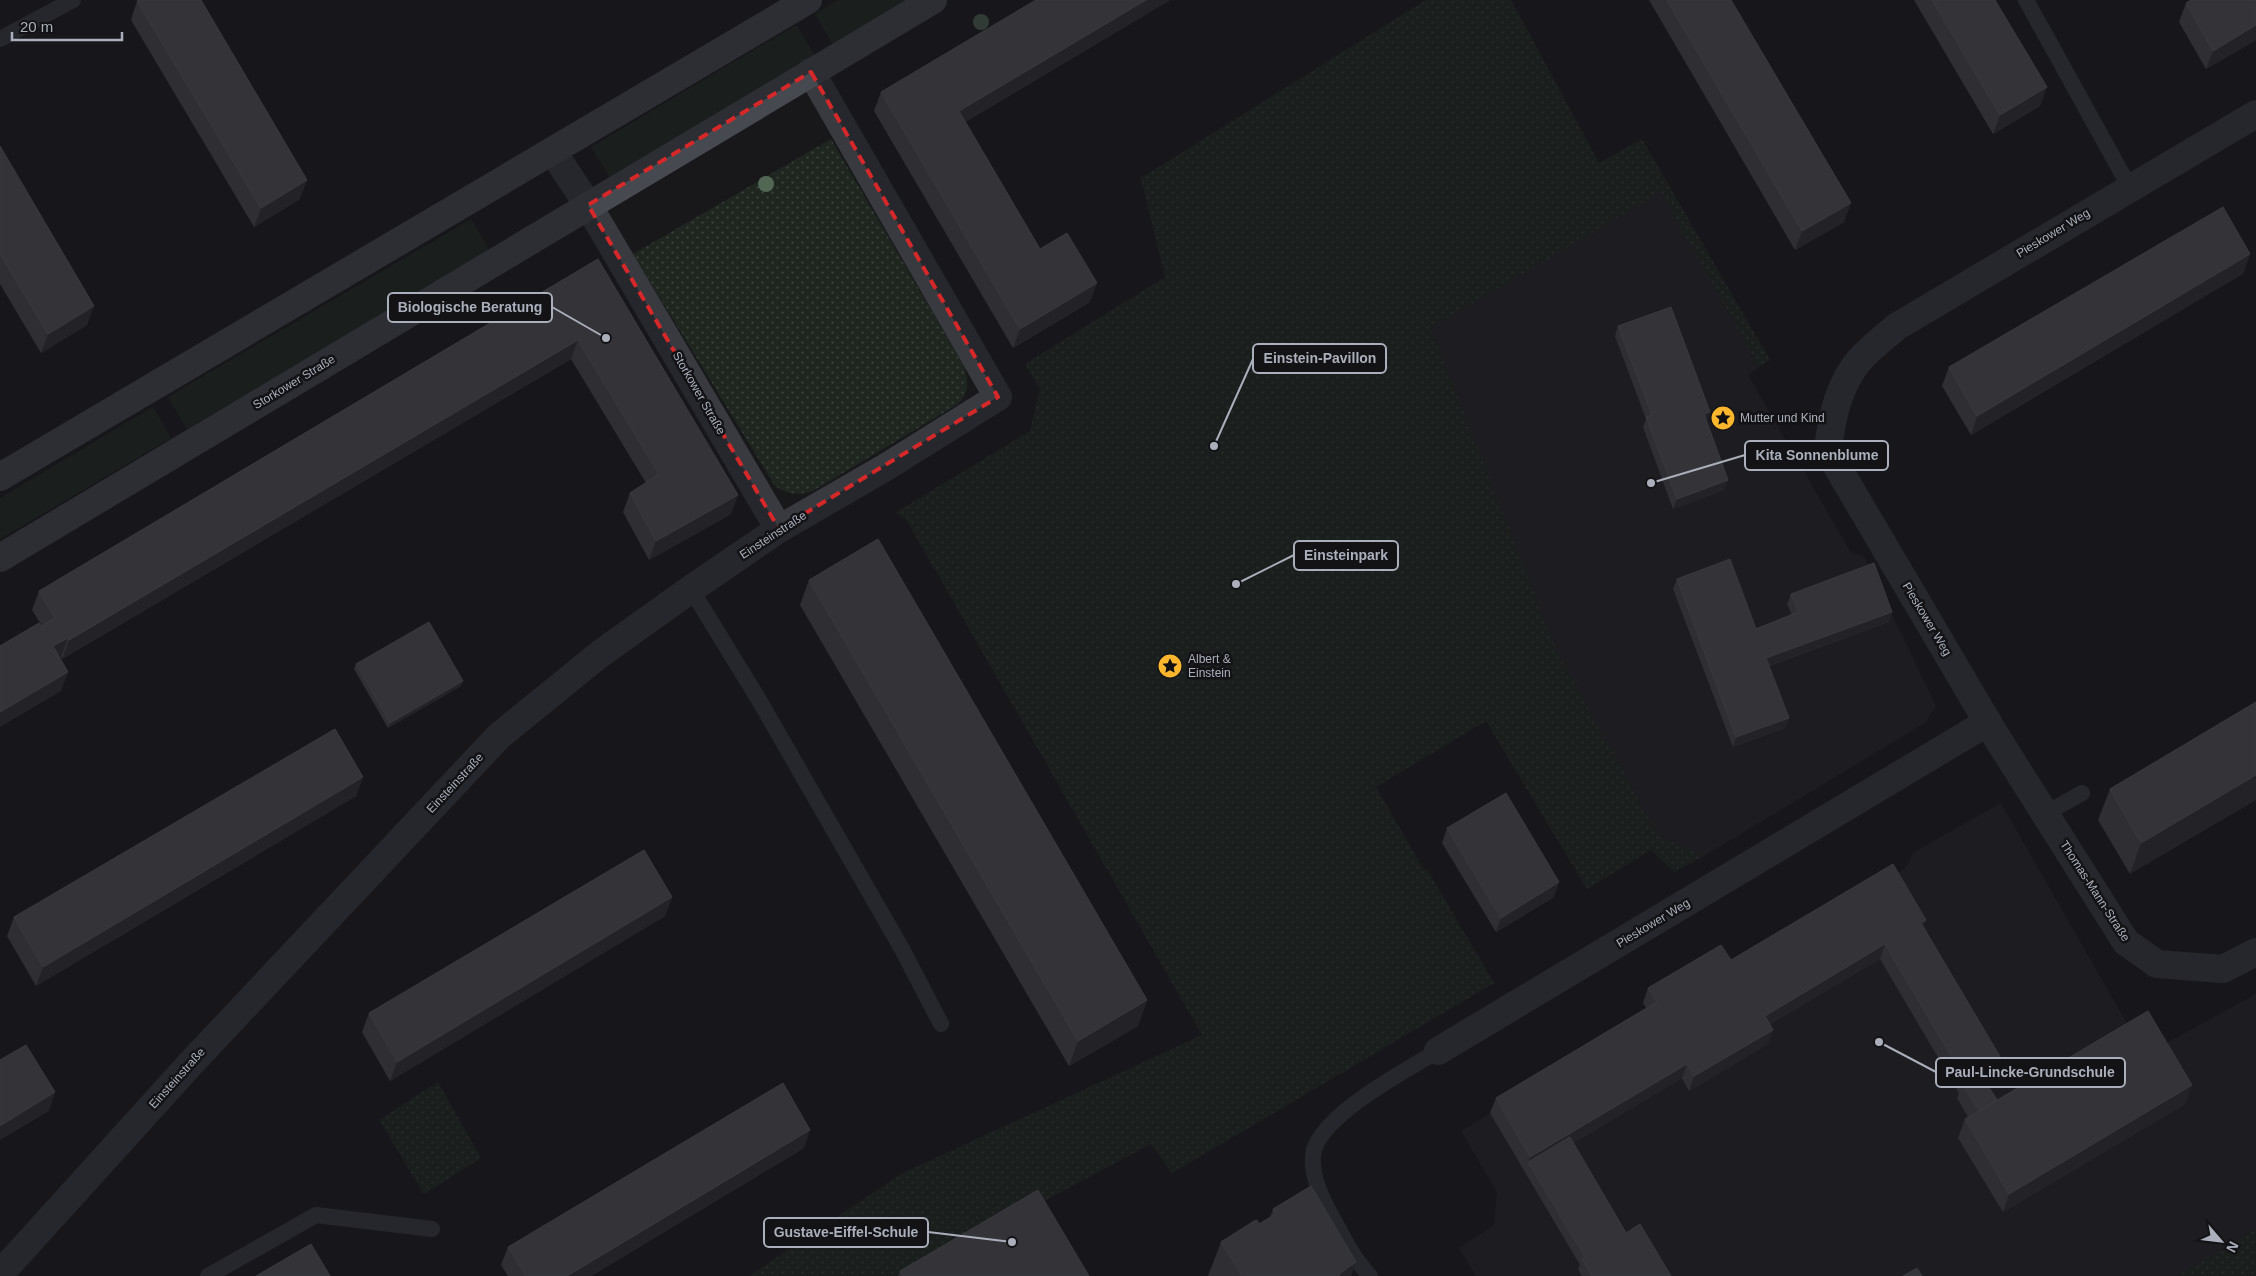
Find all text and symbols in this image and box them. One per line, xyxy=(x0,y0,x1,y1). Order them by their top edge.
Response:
scale bar xyxy=(12,10,122,42)
text: 20 m xyxy=(20,18,53,35)
street label: Pieskower Weg xyxy=(2014,206,2092,260)
callout: Biologische Beratung xyxy=(388,293,552,322)
text: Biologische Beratung xyxy=(398,299,542,315)
callout: Einstein-Pavillon xyxy=(1253,344,1386,373)
street label: Storkower Straße xyxy=(670,349,729,437)
text: Einstein-Pavillon xyxy=(1264,350,1376,366)
street label: Storkower Straße xyxy=(250,352,338,412)
place icon: Mutter und Kind xyxy=(1710,405,1736,431)
place label: Mutter und Kind xyxy=(1740,411,1825,425)
callout: Kita Sonnenblume xyxy=(1745,441,1888,470)
text: Kita Sonnenblume xyxy=(1756,447,1879,463)
street label: Einsteinstraße xyxy=(737,508,809,562)
callout: Einsteinpark xyxy=(1294,541,1398,570)
text: Einsteinpark xyxy=(1304,547,1388,563)
street label: Pieskower Weg xyxy=(1900,580,1954,658)
place label: Albert & Einstein xyxy=(1188,652,1231,680)
place icon: Albert & Einstein xyxy=(1157,653,1183,679)
street label: Einsteinstraße xyxy=(424,750,486,816)
street label: Thomas-Mann-Straße xyxy=(2057,838,2133,944)
street label: Pieskower Weg xyxy=(1614,896,1692,950)
street label: Einsteinstraße xyxy=(146,1045,208,1111)
callout: Paul-Lincke-Grundschule xyxy=(1936,1058,2125,1087)
text: Paul-Lincke-Grundschule xyxy=(1945,1064,2115,1080)
north arrow xyxy=(2196,1216,2246,1266)
callout: Gustave-Eiffel-Schule xyxy=(764,1218,928,1247)
text: Gustave-Eiffel-Schule xyxy=(774,1224,919,1240)
text: N xyxy=(2223,1239,2242,1255)

